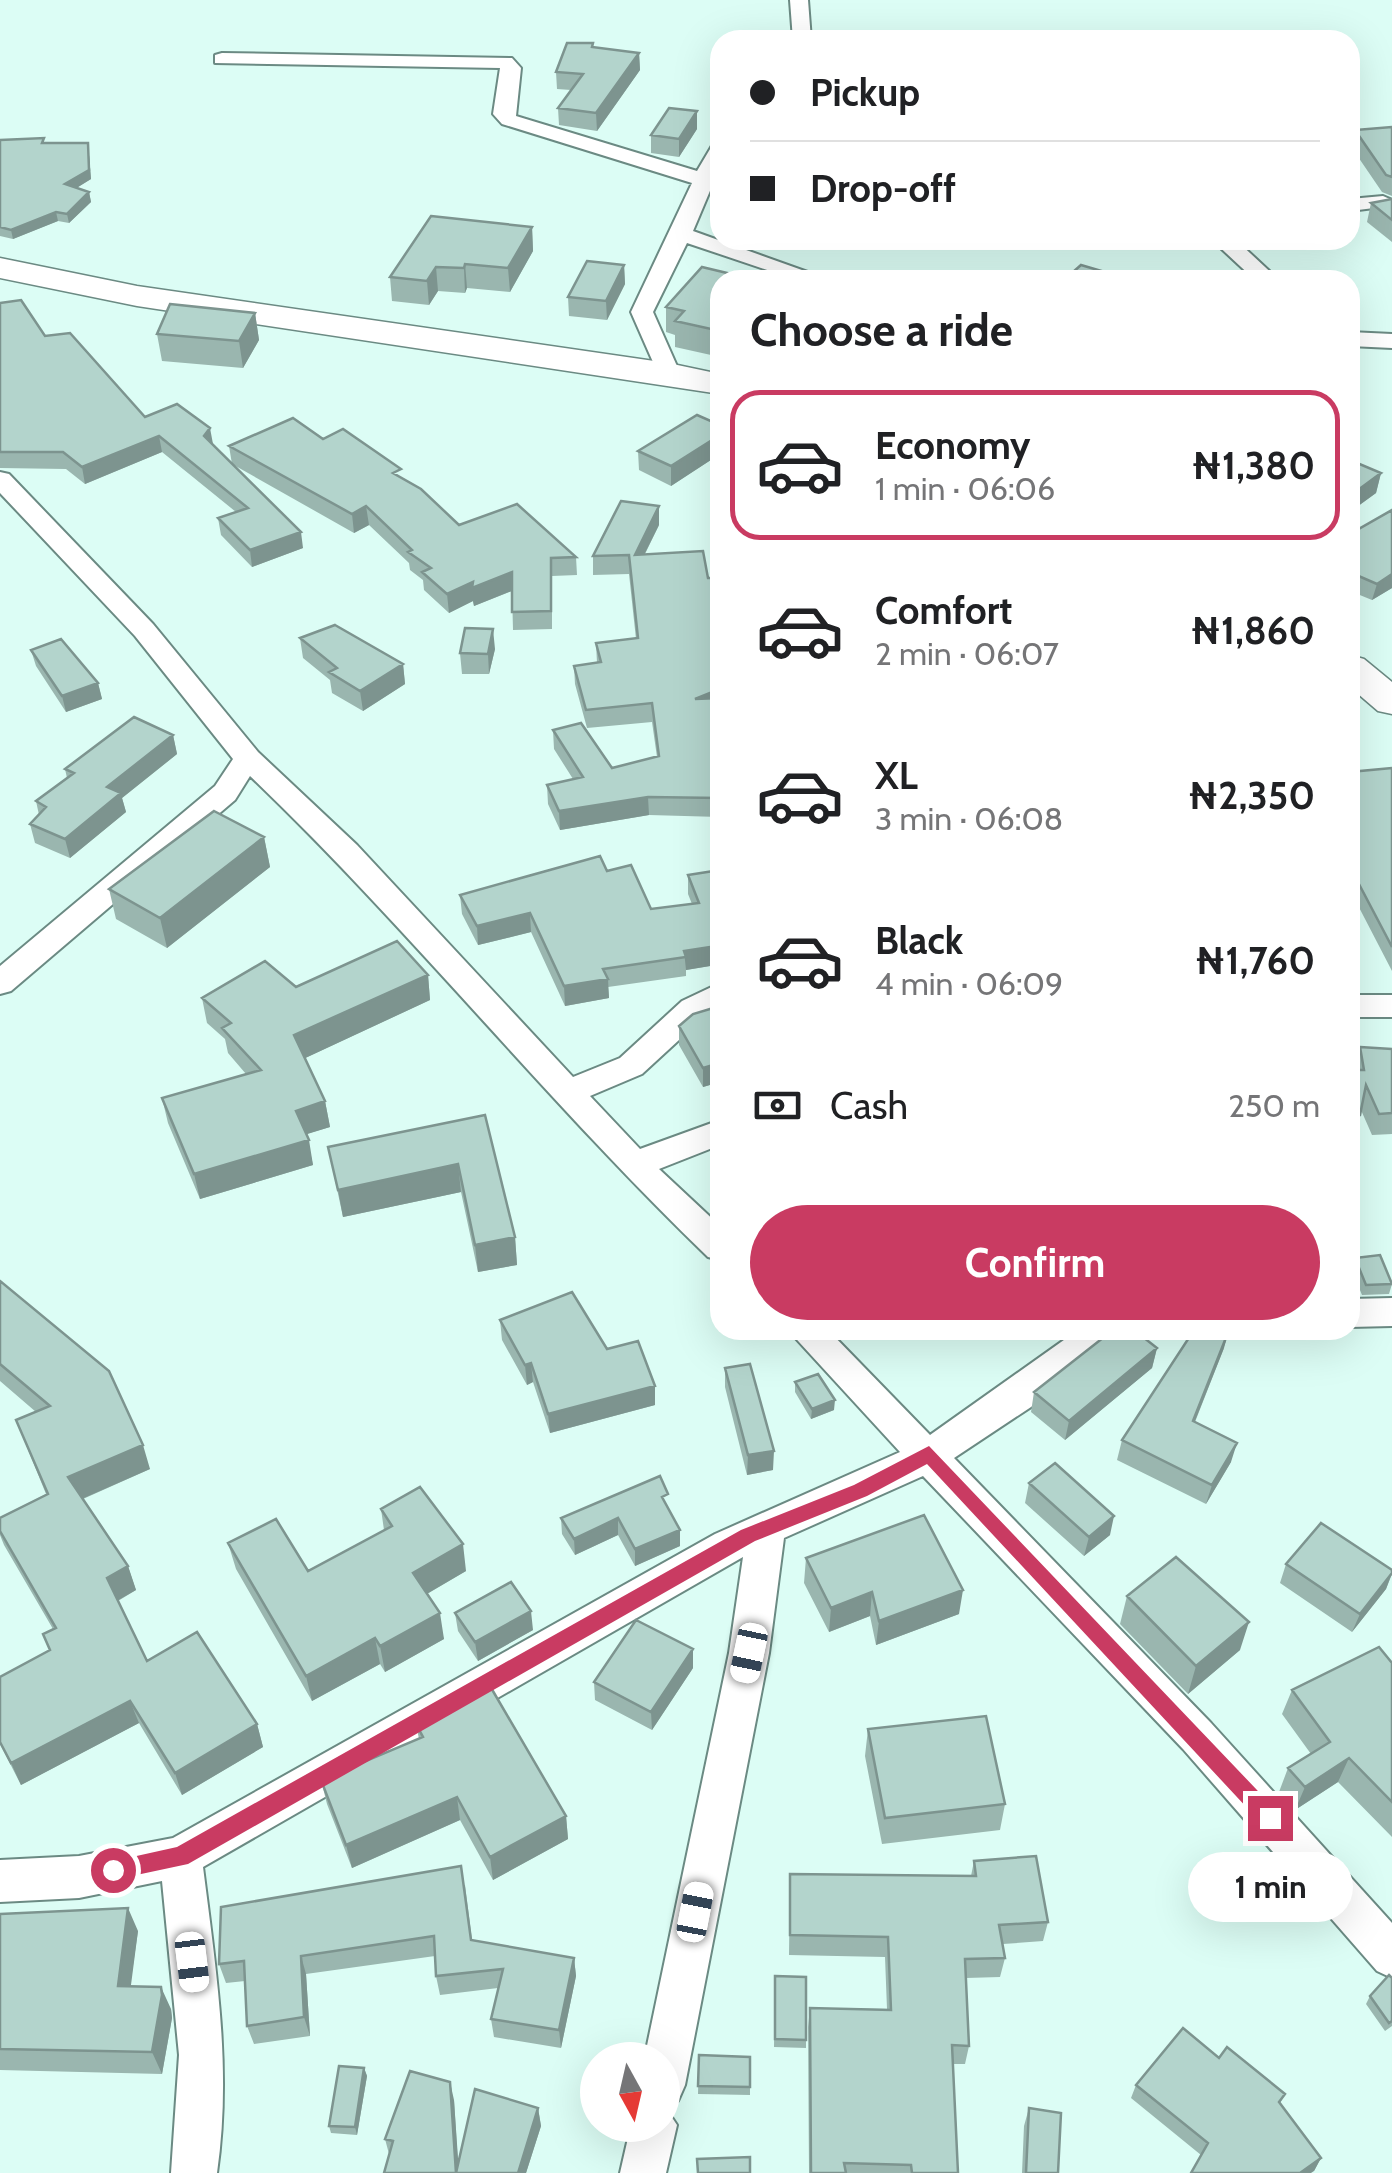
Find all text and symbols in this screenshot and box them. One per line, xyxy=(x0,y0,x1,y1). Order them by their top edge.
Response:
text: Pickup xyxy=(810,69,920,116)
text: Drop-off xyxy=(810,165,956,212)
text: Choose a ride xyxy=(750,303,1013,357)
icon: car xyxy=(755,420,845,510)
text: Economy xyxy=(875,422,1030,469)
text: ₦1,380 xyxy=(1191,442,1315,489)
text: 1 min · 06:06 xyxy=(875,469,1055,508)
icon: car xyxy=(755,585,845,675)
text: Comfort xyxy=(875,587,1012,634)
text: ₦1,860 xyxy=(1190,607,1315,654)
text: 2 min · 06:07 xyxy=(875,634,1059,673)
icon: car xyxy=(755,750,845,840)
text: XL xyxy=(875,752,918,799)
text: ₦2,350 xyxy=(1188,772,1315,819)
text: 3 min · 06:08 xyxy=(875,799,1063,838)
icon: car xyxy=(755,915,845,1005)
text: Black xyxy=(875,917,963,964)
text: ₦1,760 xyxy=(1195,937,1315,984)
text: 4 min · 06:09 xyxy=(875,964,1063,1003)
icon: cash xyxy=(750,1078,805,1133)
text: Cash xyxy=(830,1082,908,1129)
text: 250 m xyxy=(1228,1086,1320,1125)
button: Confirm xyxy=(750,1205,1320,1320)
car xyxy=(728,1621,770,1685)
route end xyxy=(1248,1796,1293,1841)
route start xyxy=(91,1848,136,1893)
callout: 1 min xyxy=(1188,1853,1352,1923)
text: 1 min xyxy=(1234,1867,1307,1906)
car xyxy=(675,1880,715,1944)
car xyxy=(173,1930,211,1994)
north arrow xyxy=(580,2042,680,2142)
map controls xyxy=(580,2042,680,2142)

